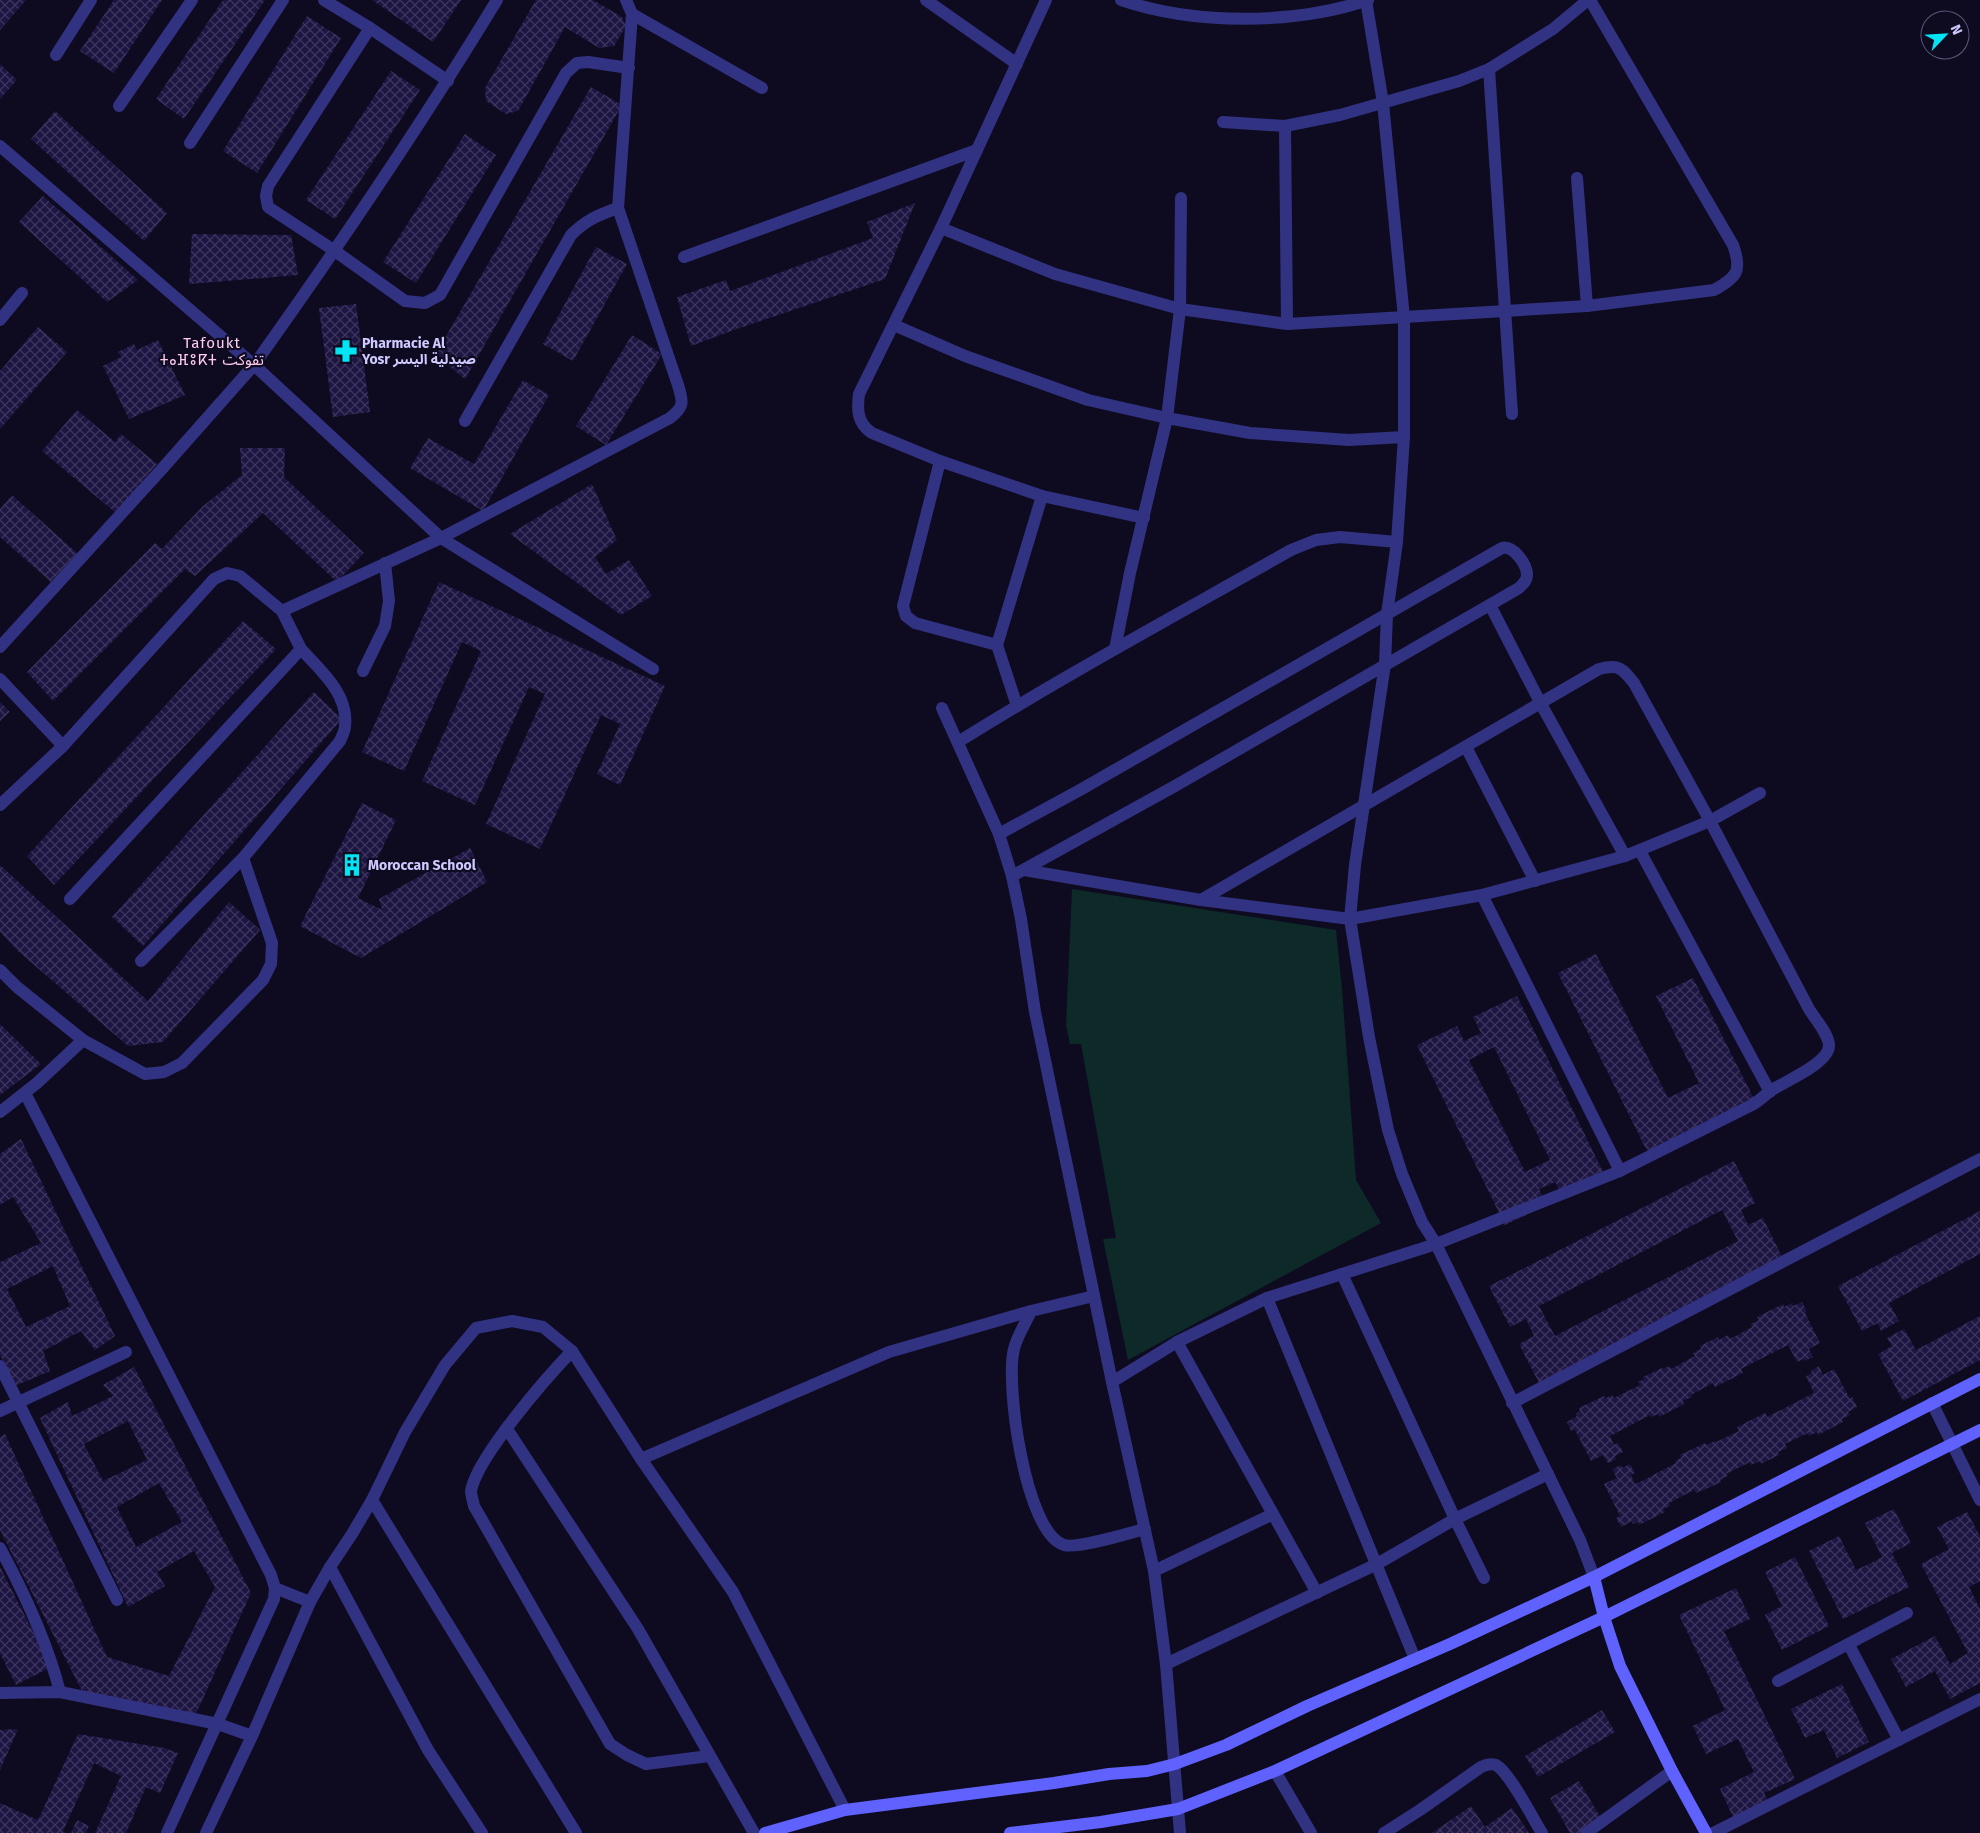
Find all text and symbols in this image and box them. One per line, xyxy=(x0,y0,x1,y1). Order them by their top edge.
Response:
north arrow xyxy=(1920,10,1970,60)
text: N xyxy=(1947,22,1966,38)
district label: Tafoukt ⵜⴰⴼⵓⴽⵜ تفوكت xyxy=(160,334,264,369)
place label: Pharmacie Al Yosr صيدلية اليسر xyxy=(361,335,476,368)
pharmacy icon: Pharmacie Al Yosr صيدلية اليسر xyxy=(333,338,359,364)
building icon: Moroccan School xyxy=(339,852,365,878)
place label: Moroccan School xyxy=(368,857,477,874)

